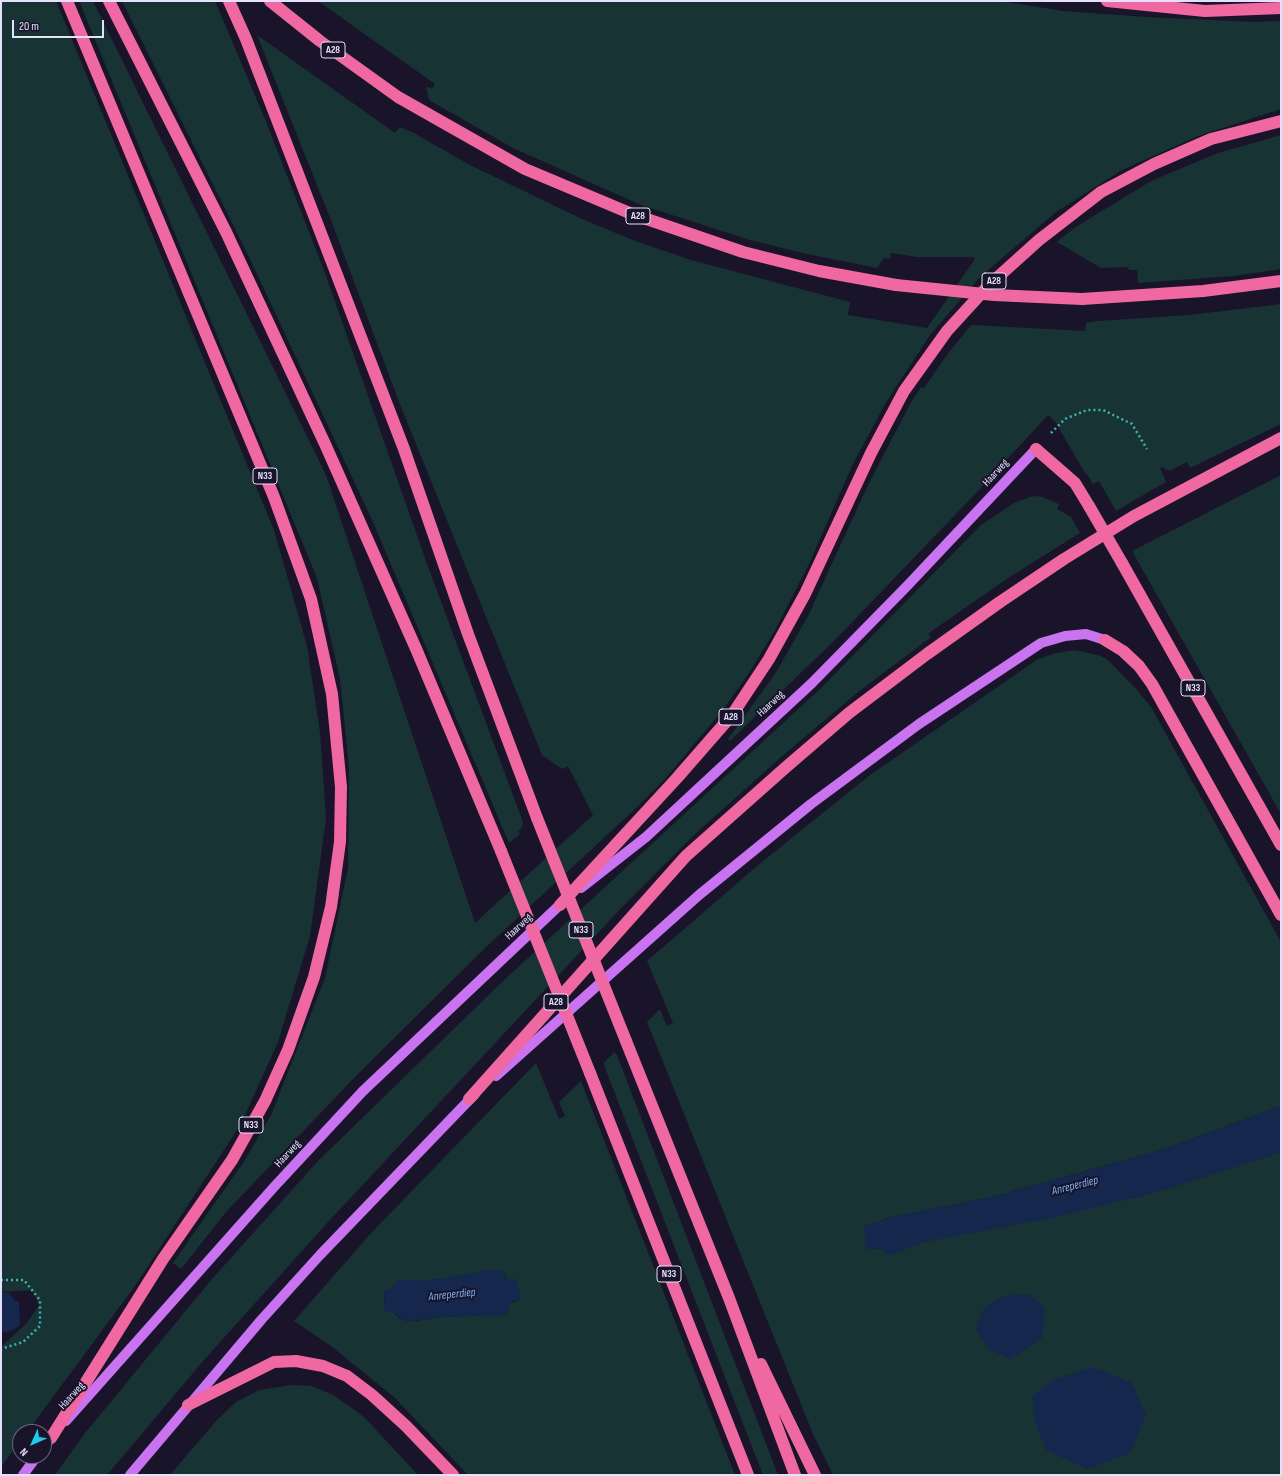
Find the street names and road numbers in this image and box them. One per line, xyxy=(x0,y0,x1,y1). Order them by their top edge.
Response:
road number: A28 xyxy=(321,42,345,58)
road number: A28 xyxy=(626,208,650,224)
road number: A28 xyxy=(982,273,1006,289)
street label: Haarweg xyxy=(980,457,1012,489)
road number: N33 xyxy=(253,468,277,484)
road number: N33 xyxy=(1181,680,1205,696)
street label: Haarweg xyxy=(755,688,787,720)
road number: A28 xyxy=(719,709,743,725)
street label: Haarweg xyxy=(503,911,535,943)
road number: N33 xyxy=(569,922,593,938)
road number: A28 xyxy=(544,994,568,1010)
road number: N33 xyxy=(239,1117,263,1133)
street label: Haarweg xyxy=(272,1138,304,1170)
road number: N33 xyxy=(657,1266,681,1282)
street label: Haarweg xyxy=(56,1380,88,1412)

